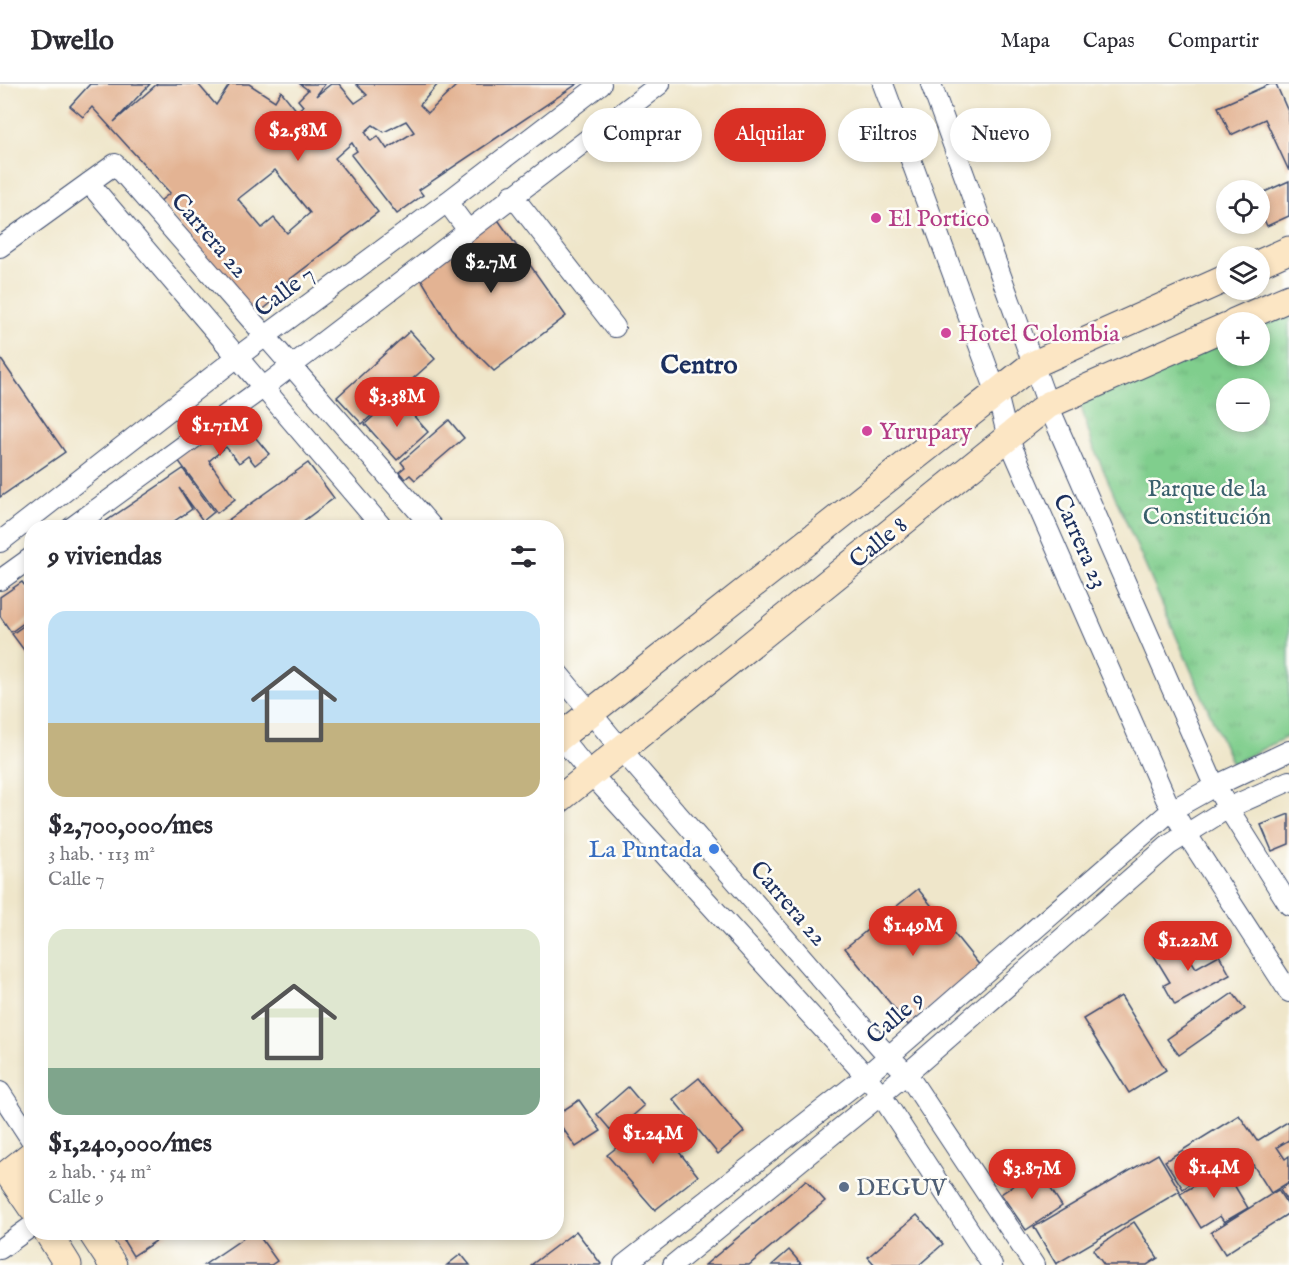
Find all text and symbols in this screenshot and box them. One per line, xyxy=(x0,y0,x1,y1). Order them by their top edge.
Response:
text: Dwello xyxy=(30,24,114,59)
text: Mapa xyxy=(1001,28,1050,55)
text: Capas xyxy=(1083,28,1135,55)
text: Compartir xyxy=(1168,28,1259,55)
chip: Comprar xyxy=(582,108,702,162)
chip: Alquilar xyxy=(714,108,826,162)
chip: Filtros xyxy=(838,108,938,162)
chip: Nuevo xyxy=(950,108,1051,162)
pin: $2.58M xyxy=(249,111,347,162)
text: $2.58M xyxy=(269,118,327,143)
map controls xyxy=(1216,180,1270,432)
button: locate xyxy=(1216,180,1270,234)
street label: Carrera 22 xyxy=(163,187,254,285)
place label: El Portico xyxy=(888,204,989,235)
marker: El Portico xyxy=(869,211,883,225)
pin: $2.7M xyxy=(449,243,533,294)
button: layers xyxy=(1216,246,1270,300)
text: $2.7M xyxy=(465,250,517,275)
street label: Calle 7 xyxy=(248,259,321,325)
button: + xyxy=(1216,312,1270,366)
place label: Hotel Colombia xyxy=(958,319,1120,350)
marker: Hotel Colombia xyxy=(939,326,953,340)
district label: Centro xyxy=(661,349,737,382)
pin: $3.38M xyxy=(348,377,446,428)
button: − xyxy=(1216,378,1270,432)
text: $3.38M xyxy=(369,384,425,409)
pin: $1.71M xyxy=(171,406,269,457)
text: $1.71M xyxy=(191,413,249,438)
place label: Yurupary xyxy=(879,417,972,448)
marker: Yurupary xyxy=(860,424,874,438)
park label: Parque de la Constitución xyxy=(1143,474,1272,533)
street label: Carrera 23 xyxy=(1045,489,1114,594)
street label: Calle 8 xyxy=(843,510,914,576)
text: 9 viviendas xyxy=(48,540,162,573)
icon: filters xyxy=(507,540,540,573)
icon: home xyxy=(240,650,348,758)
text: $2,700,000/mes xyxy=(48,809,213,842)
place label: La Puntada xyxy=(589,835,703,866)
text: 3 hab. · 113 m² xyxy=(48,842,155,867)
marker: La Puntada xyxy=(707,842,721,856)
street label: Carrera 22 xyxy=(742,855,833,953)
text: Calle 7 xyxy=(48,867,105,892)
pin: $1.49M xyxy=(864,906,962,957)
text: $1.49M xyxy=(883,913,943,938)
pin: $1.22M xyxy=(1139,921,1237,972)
text: $1.22M xyxy=(1158,928,1218,953)
icon: home xyxy=(240,968,348,1076)
street label: Calle 9 xyxy=(860,984,932,1052)
pin: $1.24M xyxy=(604,1114,702,1165)
text: $1.24M xyxy=(623,1121,683,1146)
text: $1,240,000/mes xyxy=(48,1127,212,1160)
pin: $1.4M xyxy=(1172,1148,1256,1199)
pin: $3.87M xyxy=(983,1149,1081,1200)
text: $1.4M xyxy=(1188,1155,1240,1180)
text: $3.87M xyxy=(1003,1156,1061,1181)
text: 2 hab. · 54 m² xyxy=(48,1160,152,1185)
place label: DEGUV xyxy=(856,1173,948,1204)
marker: DEGUV xyxy=(837,1180,851,1194)
text: Calle 9 xyxy=(48,1185,104,1210)

